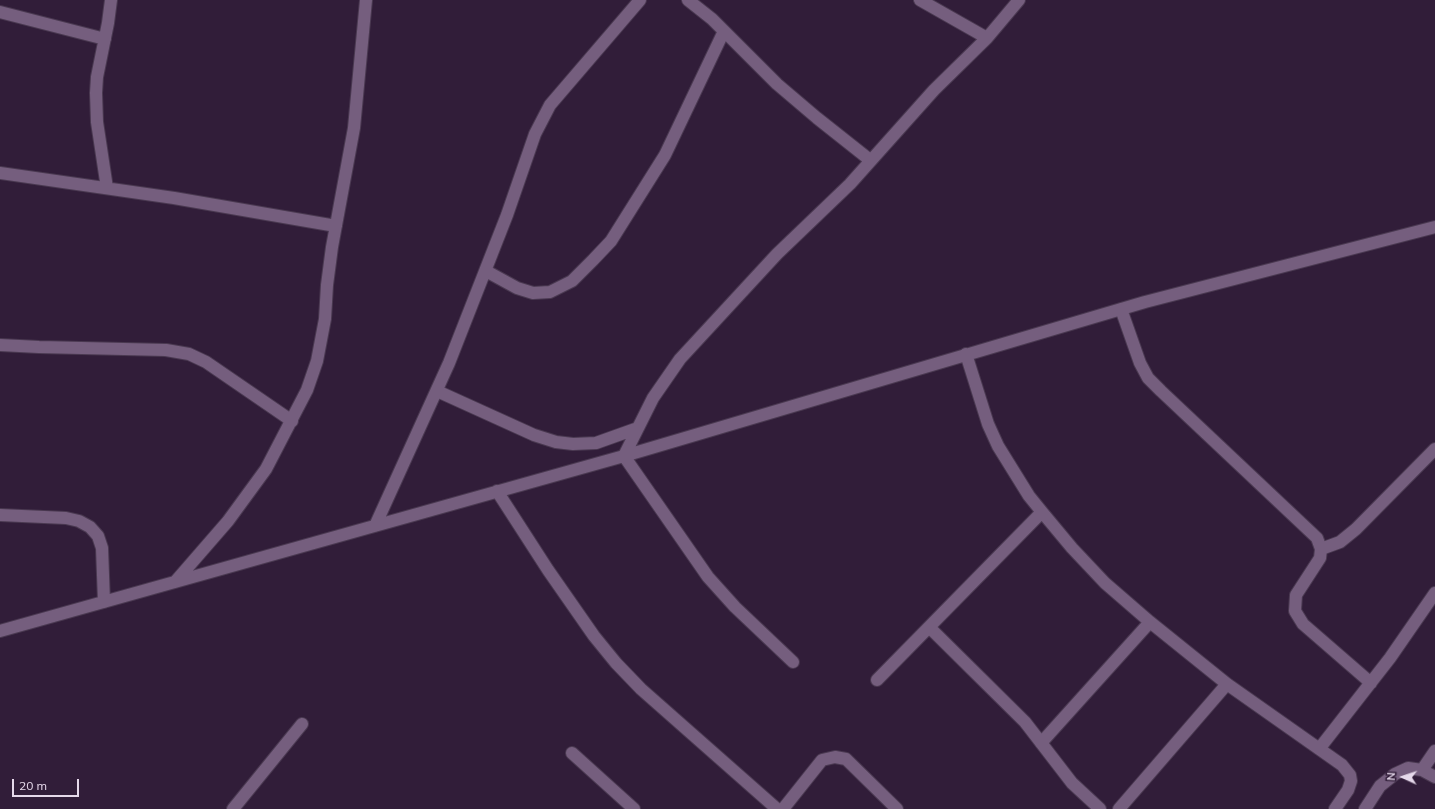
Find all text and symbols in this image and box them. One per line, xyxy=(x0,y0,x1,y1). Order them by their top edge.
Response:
north arrow xyxy=(1383,757,1423,797)
scale bar xyxy=(14,771,81,797)
text: N xyxy=(1384,772,1398,781)
text: 20 m xyxy=(19,778,47,793)

